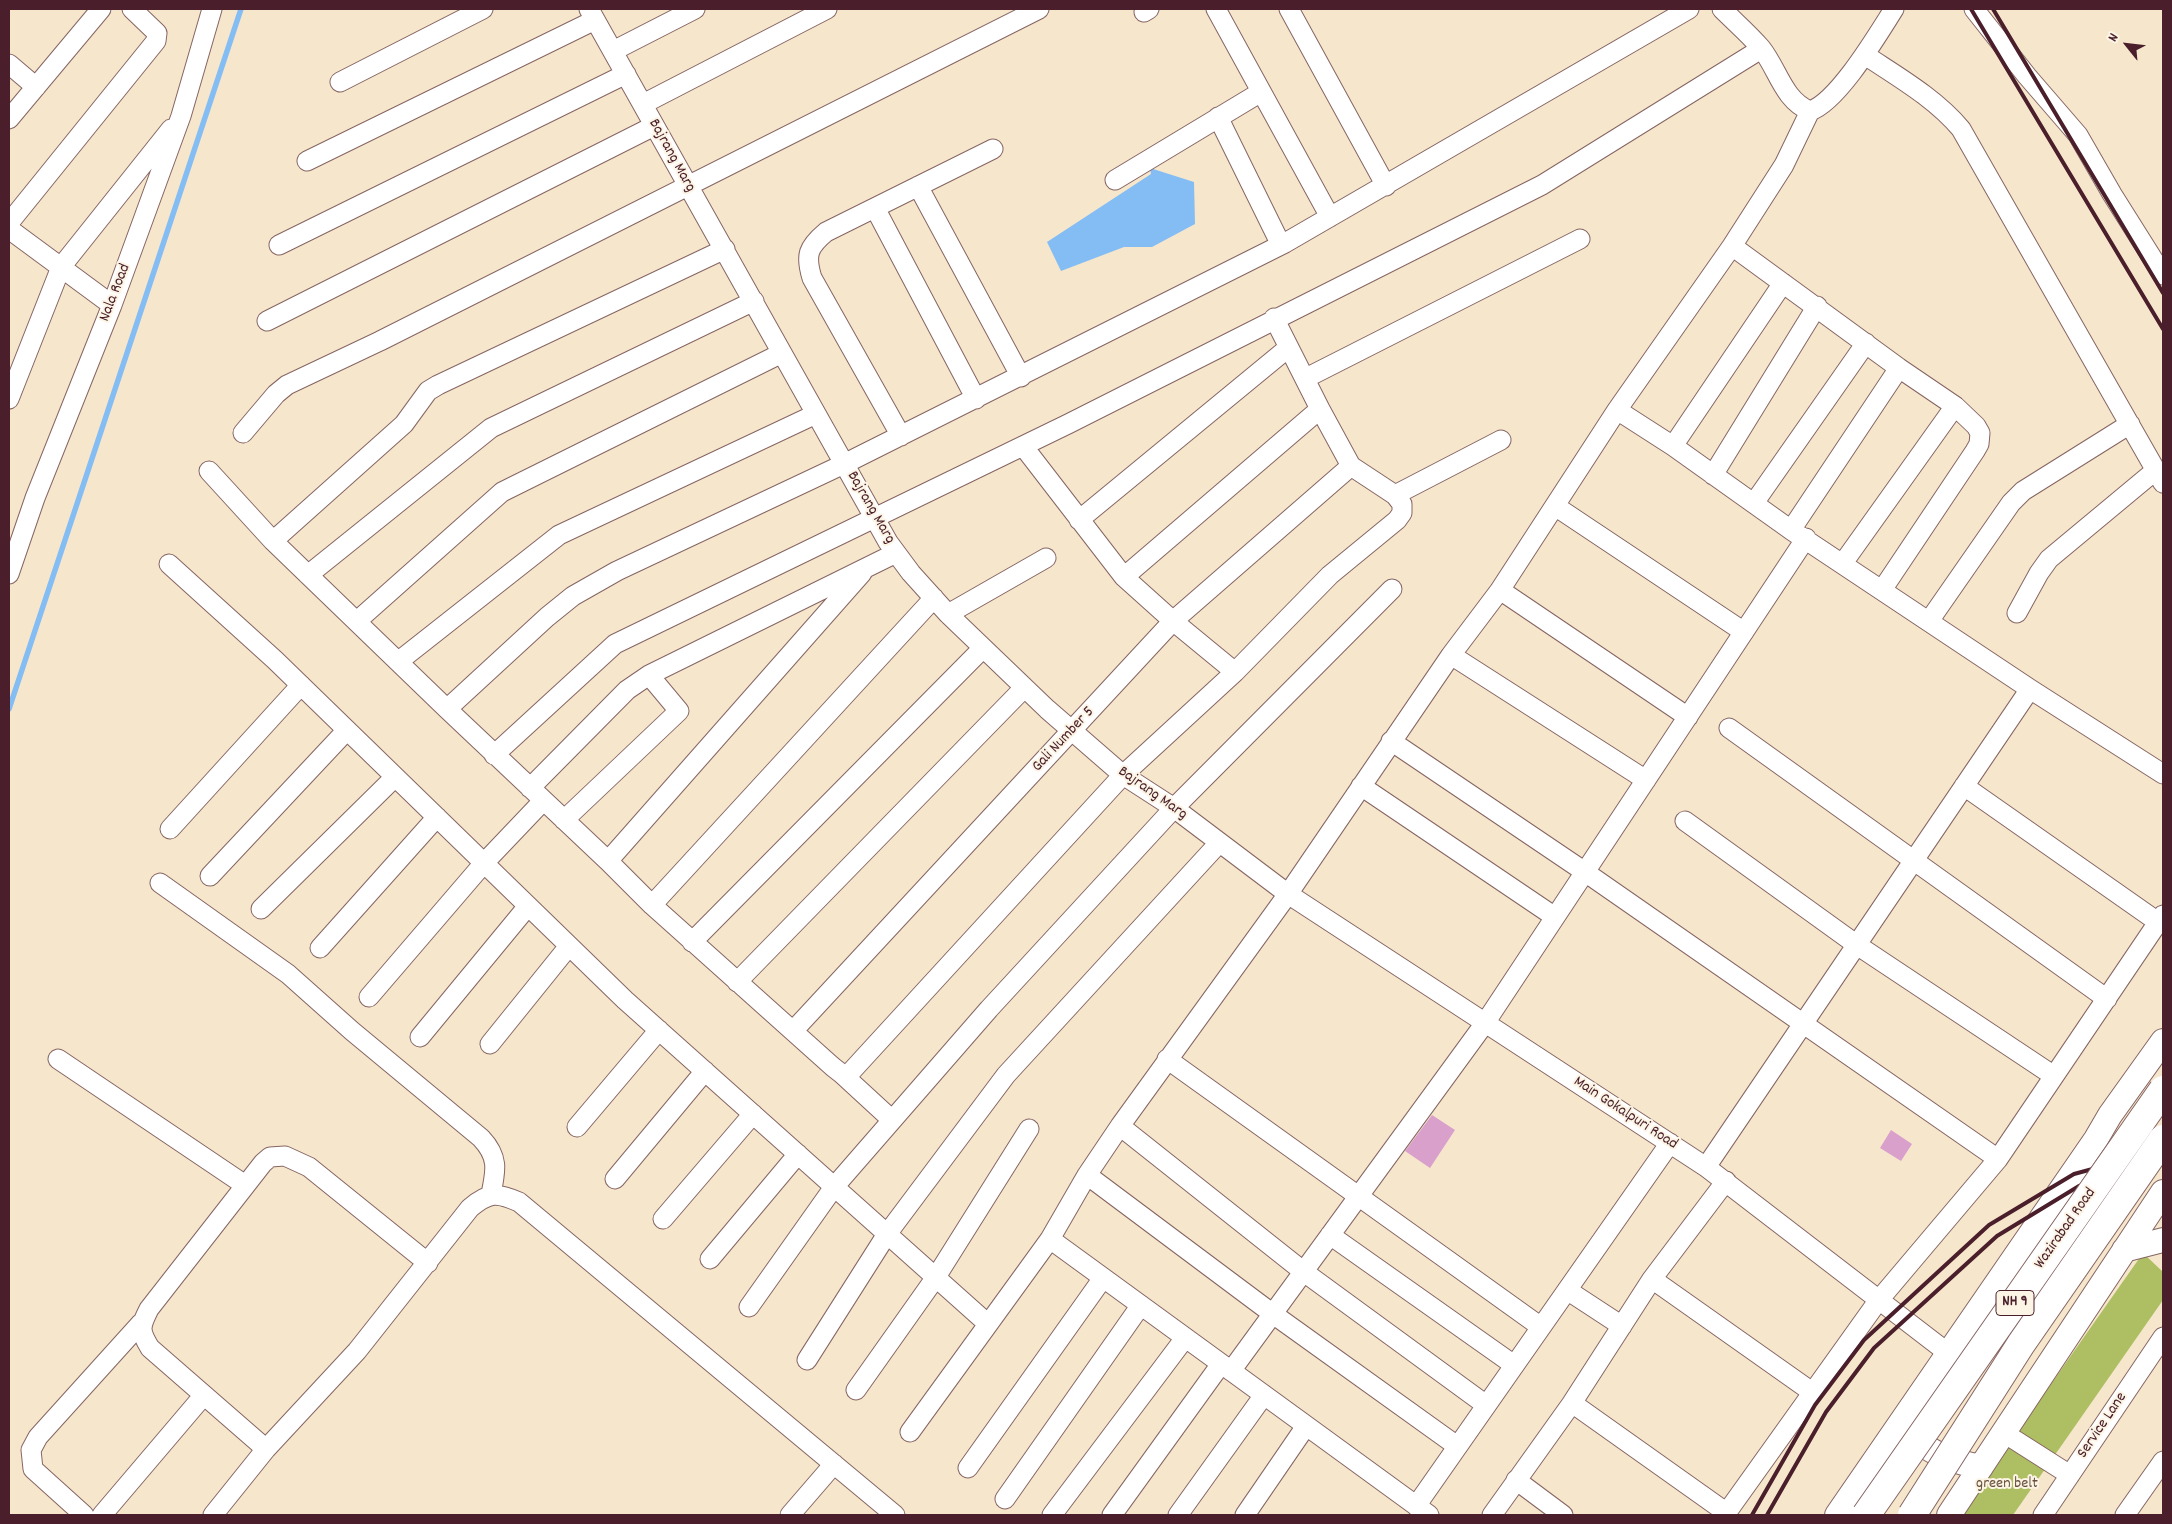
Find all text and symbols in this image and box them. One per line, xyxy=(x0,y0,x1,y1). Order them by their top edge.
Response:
north arrow xyxy=(2102,20,2152,70)
text: N xyxy=(2103,30,2124,46)
street label: Bajrang Marg xyxy=(643,116,699,196)
street label: Nala Road xyxy=(96,261,136,325)
street label: Bajrang Marg xyxy=(842,468,898,548)
street label: Gali Number 5 xyxy=(1029,703,1099,777)
street label: Bajrang Marg xyxy=(1113,763,1191,825)
street label: Main Gokalpuri Road xyxy=(1569,1073,1681,1155)
street label: Wazirabad Road xyxy=(2031,1185,2101,1273)
road number: NH 9 xyxy=(1996,1290,2034,1316)
street label: Service Lane xyxy=(2074,1389,2132,1463)
park label: green belt xyxy=(1976,1475,2038,1495)

